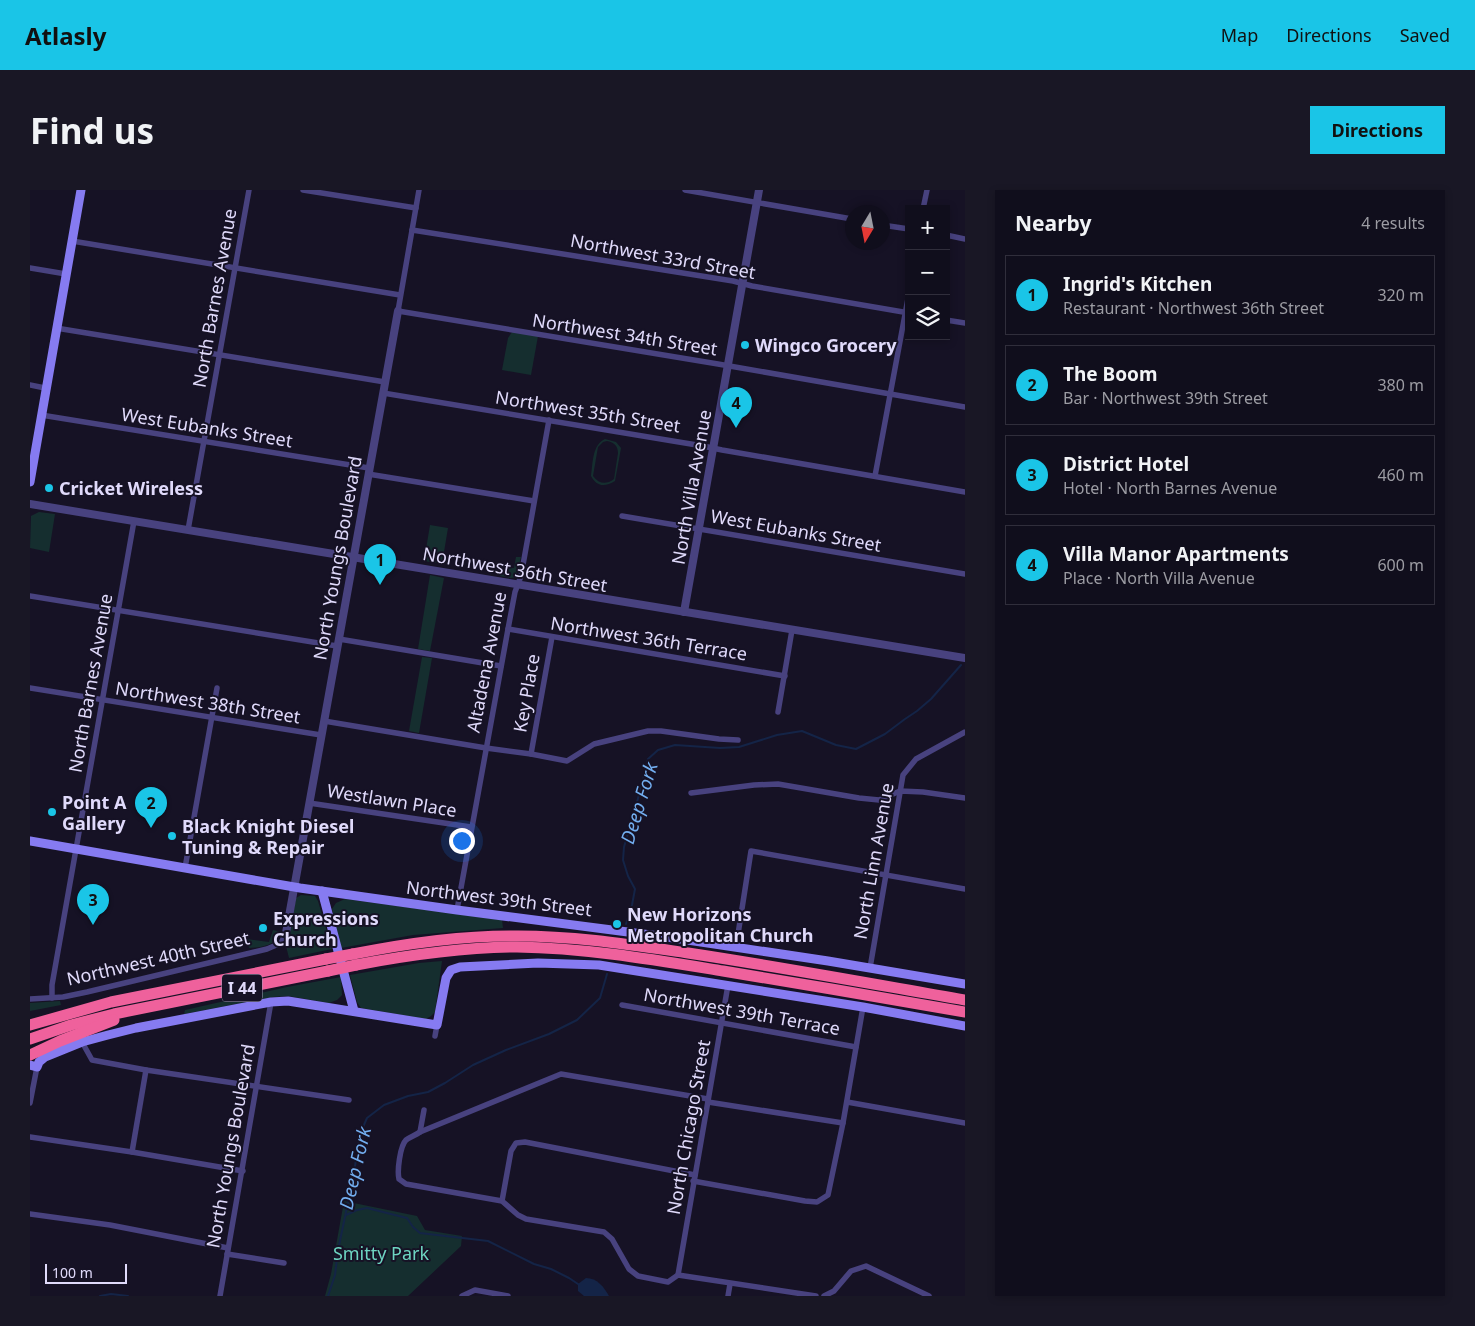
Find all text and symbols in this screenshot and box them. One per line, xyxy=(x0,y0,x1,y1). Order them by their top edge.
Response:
text: Atlasly xyxy=(25,19,106,52)
text: Map xyxy=(1221,23,1258,47)
text: Directions xyxy=(1286,23,1372,47)
text: Saved xyxy=(1400,23,1450,47)
button: Directions xyxy=(1310,106,1445,154)
text: Find us xyxy=(30,107,154,154)
north arrow xyxy=(845,205,890,250)
map controls xyxy=(905,205,950,340)
button: + xyxy=(905,205,950,250)
street label: North Barnes Avenue xyxy=(186,207,242,389)
text: Nearby xyxy=(1015,209,1091,237)
text: 4 results xyxy=(1361,212,1425,234)
street label: Northwest 33rd Street xyxy=(569,228,758,284)
button: − xyxy=(905,250,950,295)
text: Ingrid's Kitchen xyxy=(1063,271,1212,297)
text: 1 xyxy=(1027,284,1037,306)
text: 320 m xyxy=(1377,284,1424,306)
button: layers xyxy=(905,295,950,340)
text: Restaurant · Northwest 36th Street xyxy=(1063,297,1324,319)
street label: Northwest 34th Street xyxy=(531,308,720,361)
place label: Wingco Grocery xyxy=(755,333,897,357)
marker: Wingco Grocery xyxy=(739,339,751,351)
text: The Boom xyxy=(1063,361,1158,387)
text: 2 xyxy=(1027,374,1037,396)
text: 380 m xyxy=(1377,374,1424,396)
street label: Northwest 35th Street xyxy=(494,385,683,438)
pin: 4 xyxy=(720,387,752,428)
text: Bar · Northwest 39th Street xyxy=(1063,387,1268,409)
street label: West Eubanks Street xyxy=(120,402,295,452)
street label: North Villa Avenue xyxy=(666,408,716,566)
text: District Hotel xyxy=(1063,451,1189,477)
street label: North Youngs Boulevard xyxy=(307,454,367,662)
text: 3 xyxy=(1027,464,1037,486)
text: 460 m xyxy=(1377,464,1424,486)
place label: Cricket Wireless xyxy=(59,476,203,500)
text: Hotel · North Barnes Avenue xyxy=(1063,477,1277,499)
marker: Cricket Wireless xyxy=(43,482,55,494)
street label: West Eubanks Street xyxy=(709,503,884,557)
street label: Northwest 36th Street xyxy=(421,541,610,597)
text: Villa Manor Apartments xyxy=(1063,541,1289,567)
pin: 1 xyxy=(364,544,396,585)
text: 4 xyxy=(1027,554,1037,576)
text: 600 m xyxy=(1377,554,1424,576)
text: Place · North Villa Avenue xyxy=(1063,567,1255,589)
street label: Altadena Avenue xyxy=(461,589,511,735)
street label: North Barnes Avenue xyxy=(62,592,118,774)
street label: Northwest 36th Terrace xyxy=(549,611,749,665)
street label: Key Place xyxy=(507,652,545,734)
street label: Northwest 38th Street xyxy=(114,676,303,729)
water label: Deep Fork xyxy=(614,758,664,847)
street label: Westlawn Place xyxy=(326,778,458,822)
street label: North Linn Avenue xyxy=(847,781,899,941)
pin: 2 xyxy=(135,787,167,828)
place label: Point A Gallery xyxy=(62,790,127,835)
marker: Point A Gallery xyxy=(46,806,58,818)
place label: Black Knight Diesel Tuning & Repair xyxy=(182,814,354,859)
your location xyxy=(449,828,475,854)
marker: Black Knight Diesel Tuning & Repair xyxy=(166,830,178,842)
street label: Northwest 39th Street xyxy=(405,875,594,921)
pin: 3 xyxy=(77,884,109,925)
place label: New Horizons Metropolitan Church xyxy=(627,902,813,947)
place label: Expressions Church xyxy=(273,906,379,951)
marker: New Horizons Metropolitan Church xyxy=(611,918,623,930)
marker: Expressions Church xyxy=(257,922,269,934)
street label: Northwest 40th Street xyxy=(64,925,252,991)
road number: I 44 xyxy=(222,974,262,1001)
street label: Northwest 39th Terrace xyxy=(642,982,842,1040)
street label: North Chicago Street xyxy=(661,1037,715,1216)
street label: North Youngs Boulevard xyxy=(200,1042,260,1250)
water label: Deep Fork xyxy=(333,1123,377,1212)
park label: Smitty Park xyxy=(333,1241,430,1265)
scale bar xyxy=(45,1261,128,1284)
text: 100 m xyxy=(52,1263,93,1282)

